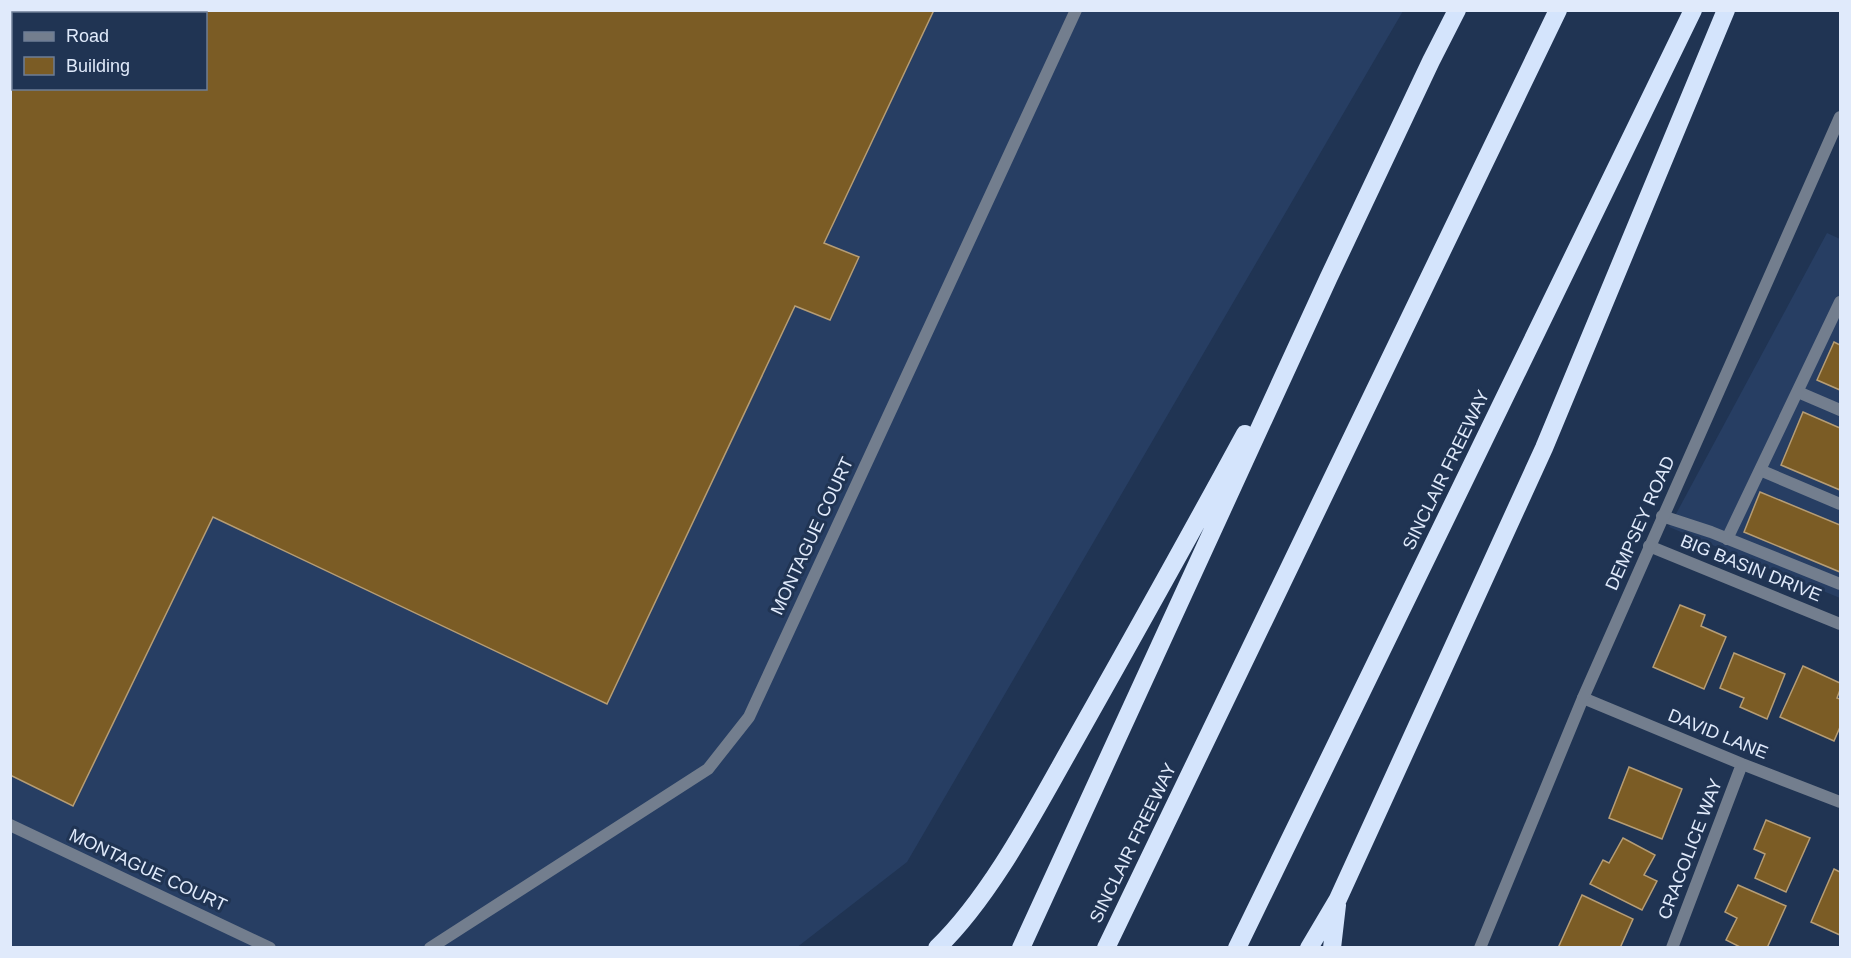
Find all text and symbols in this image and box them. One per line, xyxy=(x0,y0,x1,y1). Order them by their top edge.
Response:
legend xyxy=(12,12,207,90)
text: Road xyxy=(66,26,109,46)
text: Building xyxy=(66,56,130,76)
street label: SINCLAIR FREEWAY xyxy=(1399,387,1493,553)
street label: DEMPSEY ROAD xyxy=(1601,453,1679,593)
street label: MONTAGUE COURT xyxy=(767,454,857,618)
street label: BIG BASIN DRIVE xyxy=(1678,531,1824,605)
street label: DAVID LANE xyxy=(1665,705,1771,763)
street label: SINCLAIR FREEWAY xyxy=(1086,760,1180,926)
street label: CRACOLICE WAY xyxy=(1654,776,1726,922)
street label: MONTAGUE COURT xyxy=(66,825,230,915)

